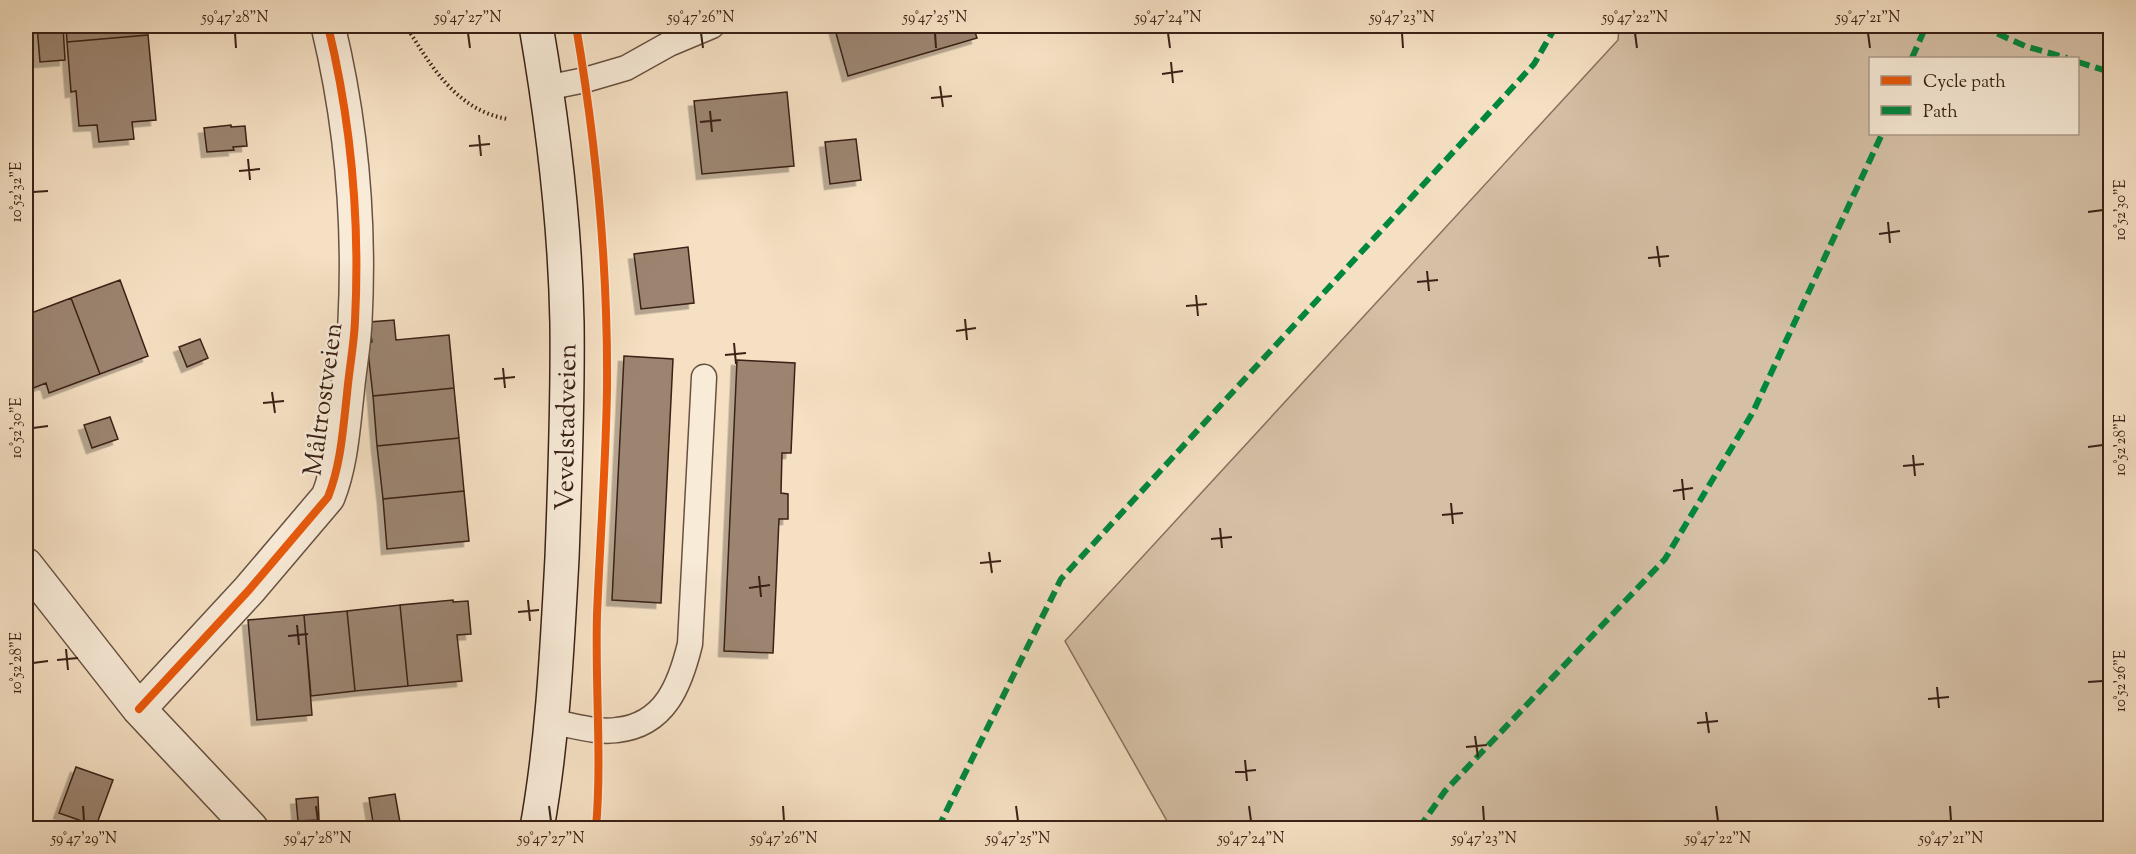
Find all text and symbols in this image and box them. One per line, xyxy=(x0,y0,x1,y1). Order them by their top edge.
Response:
text: 59°47'28"N xyxy=(201,8,268,29)
text: 59°47'27"N xyxy=(434,8,501,29)
text: 59°47'26"N xyxy=(667,8,734,29)
text: 59°47'25"N xyxy=(902,8,967,29)
text: 59°47'24"N xyxy=(1134,8,1201,29)
text: 59°47'23"N xyxy=(1368,8,1435,29)
text: 59°47'22"N xyxy=(1601,8,1668,29)
text: 59°47'21"N xyxy=(1835,8,1900,29)
legend xyxy=(1869,57,2079,135)
text: Cycle path xyxy=(1923,70,2006,96)
text: Path xyxy=(1923,100,1958,126)
text: 10°52'32"E xyxy=(7,162,28,222)
text: 10°52'30"E xyxy=(2111,179,2132,241)
street label: Måltrostveien xyxy=(295,320,354,478)
street label: Vevelstadveien xyxy=(548,343,587,511)
text: 10°52'30"E xyxy=(7,397,28,459)
text: 10°52'28"E xyxy=(2111,414,2132,476)
text: 10°52'28"E xyxy=(7,632,28,694)
text: 10°52'26"E xyxy=(2111,650,2132,712)
text: 59°47'29"N xyxy=(50,829,117,850)
text: 59°47'28"N xyxy=(284,829,351,850)
text: 59°47'27"N xyxy=(517,829,584,850)
text: 59°47'26"N xyxy=(750,829,817,850)
text: 59°47'25"N xyxy=(985,829,1050,850)
text: 59°47'24"N xyxy=(1217,829,1284,850)
text: 59°47'23"N xyxy=(1450,829,1517,850)
text: 59°47'22"N xyxy=(1684,829,1751,850)
text: 59°47'21"N xyxy=(1918,829,1983,850)

